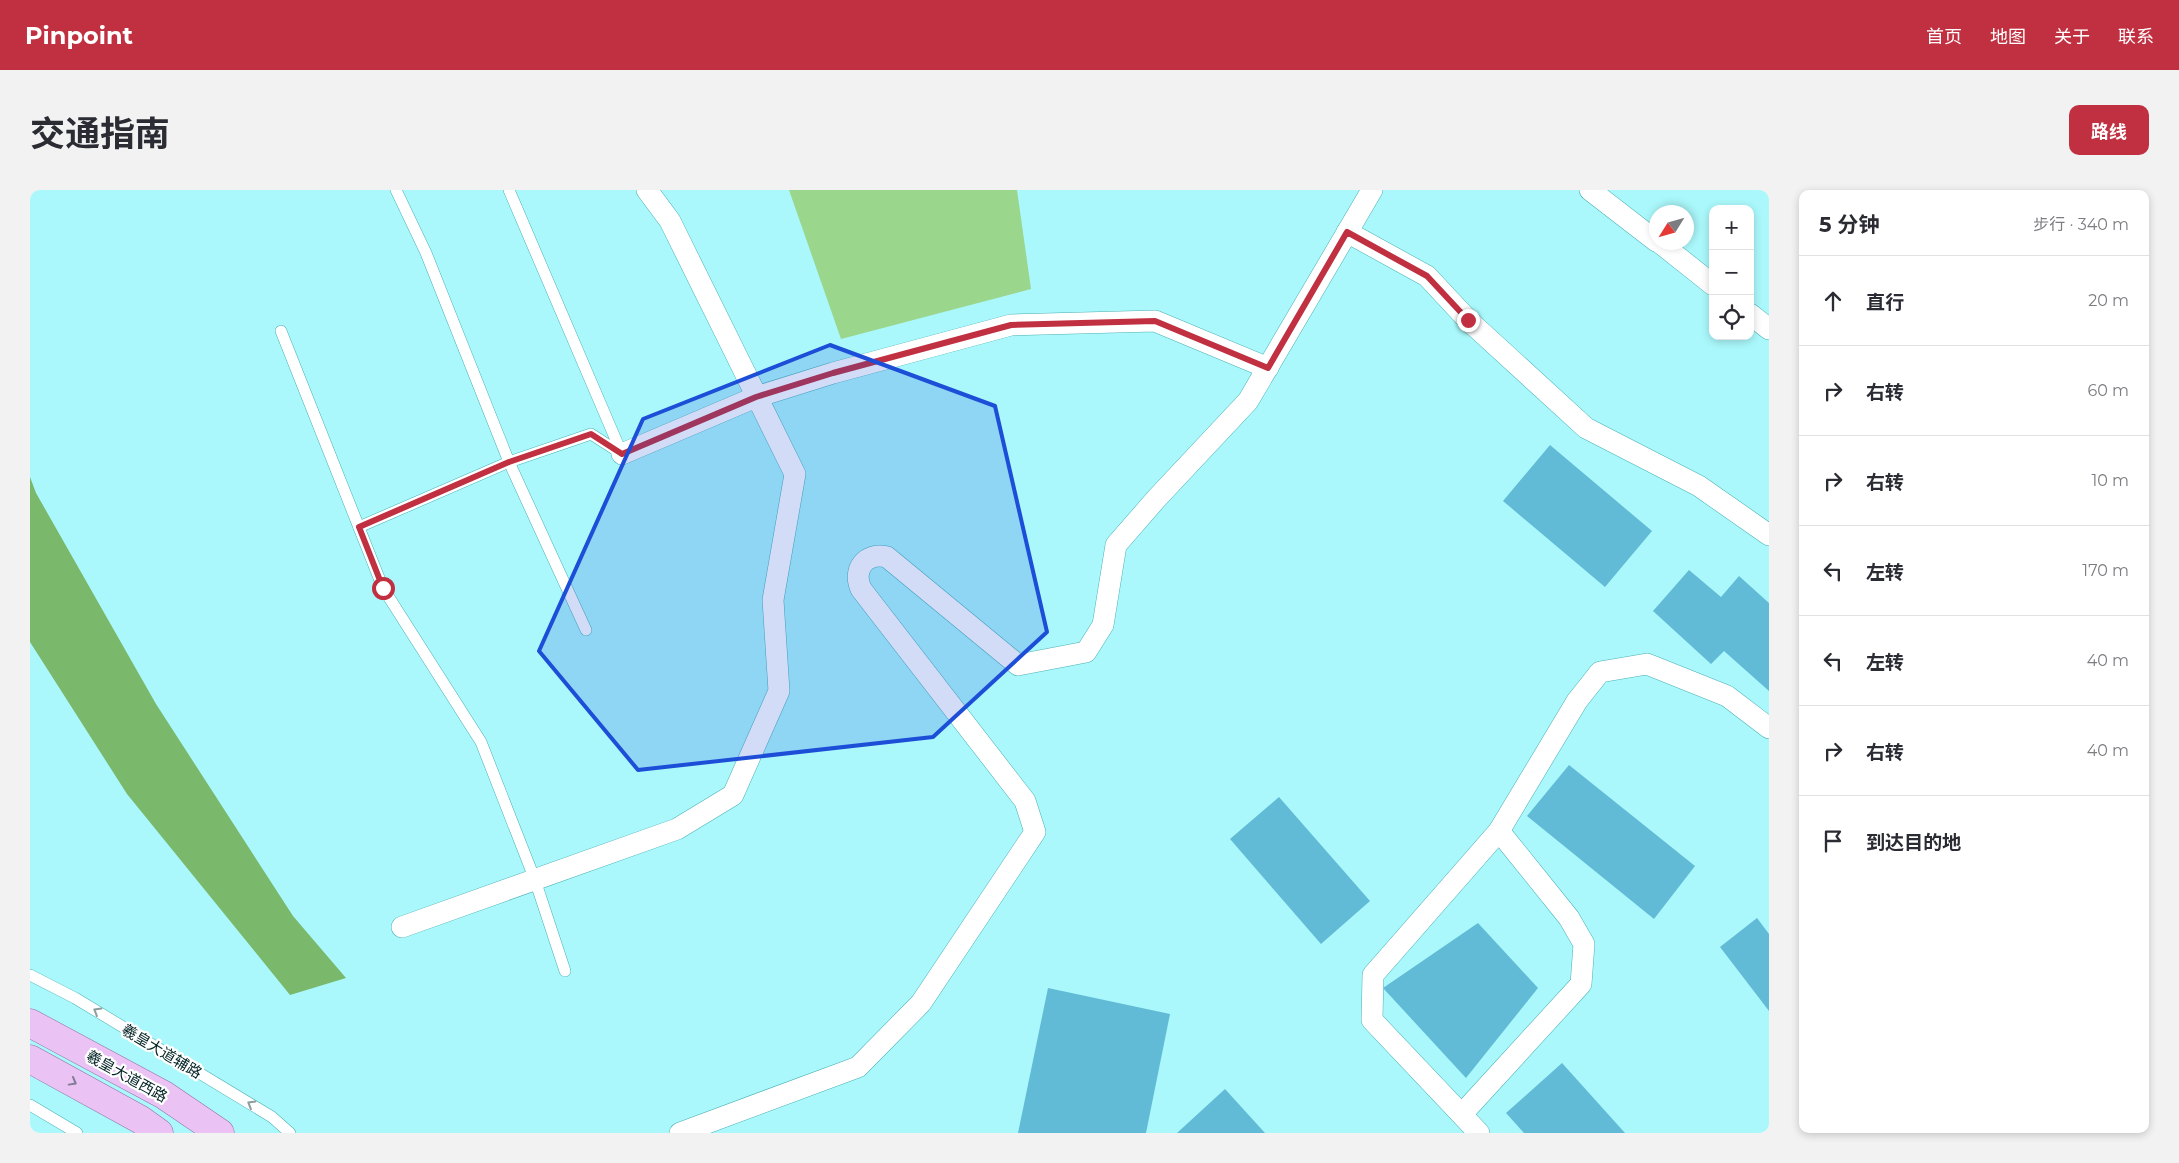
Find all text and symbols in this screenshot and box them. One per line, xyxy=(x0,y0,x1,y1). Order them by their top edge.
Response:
text: Pinpoint xyxy=(25,21,133,50)
text: 首页 xyxy=(1926,26,1962,48)
text: 地图 xyxy=(1990,26,2026,48)
text: 关于 xyxy=(2054,26,2090,48)
text: 联系 xyxy=(2118,26,2154,48)
button: 路线 xyxy=(2069,105,2149,155)
text: 交通指南 xyxy=(30,112,170,155)
north arrow xyxy=(1649,205,1694,250)
map controls xyxy=(1709,205,1754,340)
button: + xyxy=(1709,205,1754,250)
text: 5 分钟 xyxy=(1819,212,1879,237)
text: 步行 · 340 m xyxy=(2033,215,2129,234)
button: − xyxy=(1709,250,1754,295)
icon: ahead xyxy=(1819,287,1847,315)
text: 直行 xyxy=(1866,291,1904,314)
text: 20 m xyxy=(2088,291,2129,310)
button: locate xyxy=(1709,295,1754,340)
route end xyxy=(1457,309,1480,332)
icon: right xyxy=(1819,377,1847,405)
text: 右转 xyxy=(1866,381,1904,404)
text: 60 m xyxy=(2087,381,2129,400)
icon: right xyxy=(1819,467,1847,495)
text: 右转 xyxy=(1866,471,1904,494)
text: 10 m xyxy=(2091,471,2129,490)
icon: left xyxy=(1819,557,1847,585)
text: 左转 xyxy=(1866,561,1904,584)
text: 170 m xyxy=(2082,561,2129,580)
route start xyxy=(372,577,395,600)
icon: left xyxy=(1819,647,1847,675)
text: 左转 xyxy=(1866,651,1904,674)
text: 40 m xyxy=(2087,651,2129,670)
icon: right xyxy=(1819,737,1847,765)
text: 右转 xyxy=(1866,741,1904,764)
text: 40 m xyxy=(2087,741,2129,760)
icon: arrive xyxy=(1819,827,1847,855)
text: 到达目的地 xyxy=(1866,831,1961,854)
one-way arrow xyxy=(94,1008,103,1018)
street label: 羲皇大道辅路 xyxy=(119,1020,205,1082)
street label: 羲皇大道西路 xyxy=(83,1046,171,1106)
one-way arrow xyxy=(67,1076,76,1086)
one-way arrow xyxy=(248,1101,257,1111)

